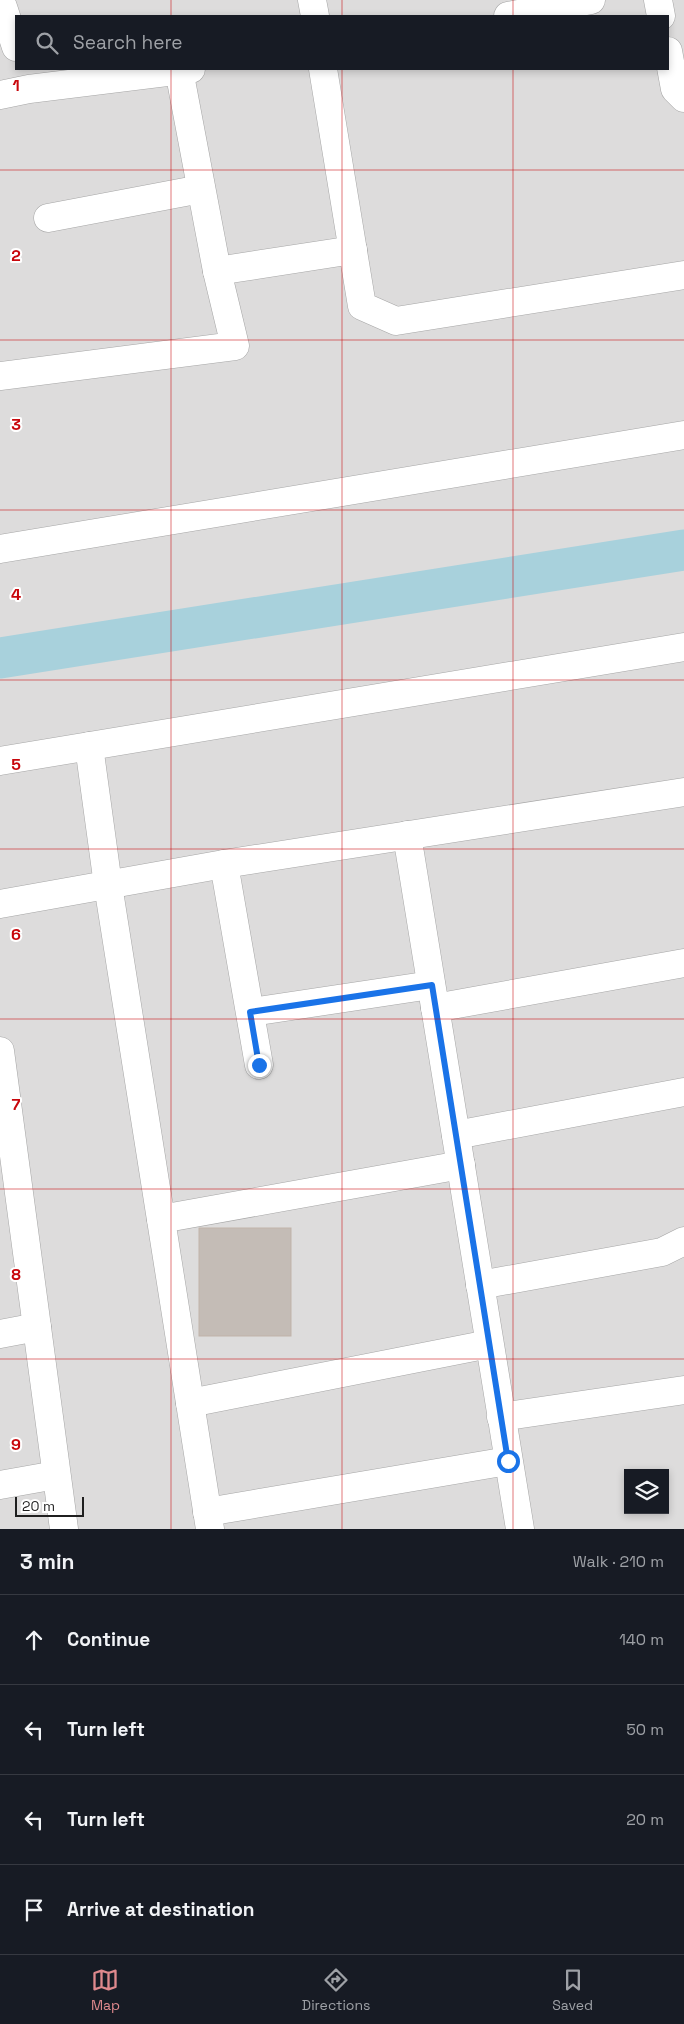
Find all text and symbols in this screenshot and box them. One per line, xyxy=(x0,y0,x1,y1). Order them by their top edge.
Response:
search box xyxy=(15,15,669,70)
icon: search xyxy=(33,29,61,57)
text: Search here xyxy=(73,30,183,55)
text: 1 xyxy=(12,75,20,96)
text: 2 xyxy=(11,245,21,266)
text: 3 xyxy=(11,414,21,435)
text: 4 xyxy=(11,584,21,605)
text: 5 xyxy=(11,754,21,775)
text: 6 xyxy=(11,924,21,945)
route end xyxy=(248,1054,271,1077)
text: 7 xyxy=(12,1094,21,1115)
text: 8 xyxy=(11,1264,21,1285)
text: 9 xyxy=(11,1434,21,1455)
route start xyxy=(497,1450,520,1473)
map controls xyxy=(624,1469,669,1514)
button: layers xyxy=(624,1469,669,1514)
scale bar xyxy=(15,1494,84,1517)
text: 20 m xyxy=(22,1497,55,1515)
text: 3 min xyxy=(20,1548,75,1575)
text: Walk · 210 m xyxy=(573,1551,664,1572)
icon: ahead xyxy=(20,1626,48,1654)
text: Continue xyxy=(67,1627,150,1652)
text: 140 m xyxy=(619,1629,664,1650)
icon: left xyxy=(20,1716,48,1744)
text: Turn left xyxy=(67,1717,145,1742)
text: 50 m xyxy=(626,1719,664,1740)
icon: left xyxy=(20,1806,48,1834)
text: Turn left xyxy=(67,1807,145,1832)
text: 20 m xyxy=(626,1809,664,1830)
icon: arrive xyxy=(20,1896,48,1924)
text: Arrive at destination xyxy=(67,1897,255,1922)
tab: Map xyxy=(91,1966,120,2014)
tab: Directions xyxy=(302,1966,370,2014)
tab: Saved xyxy=(552,1966,593,2014)

